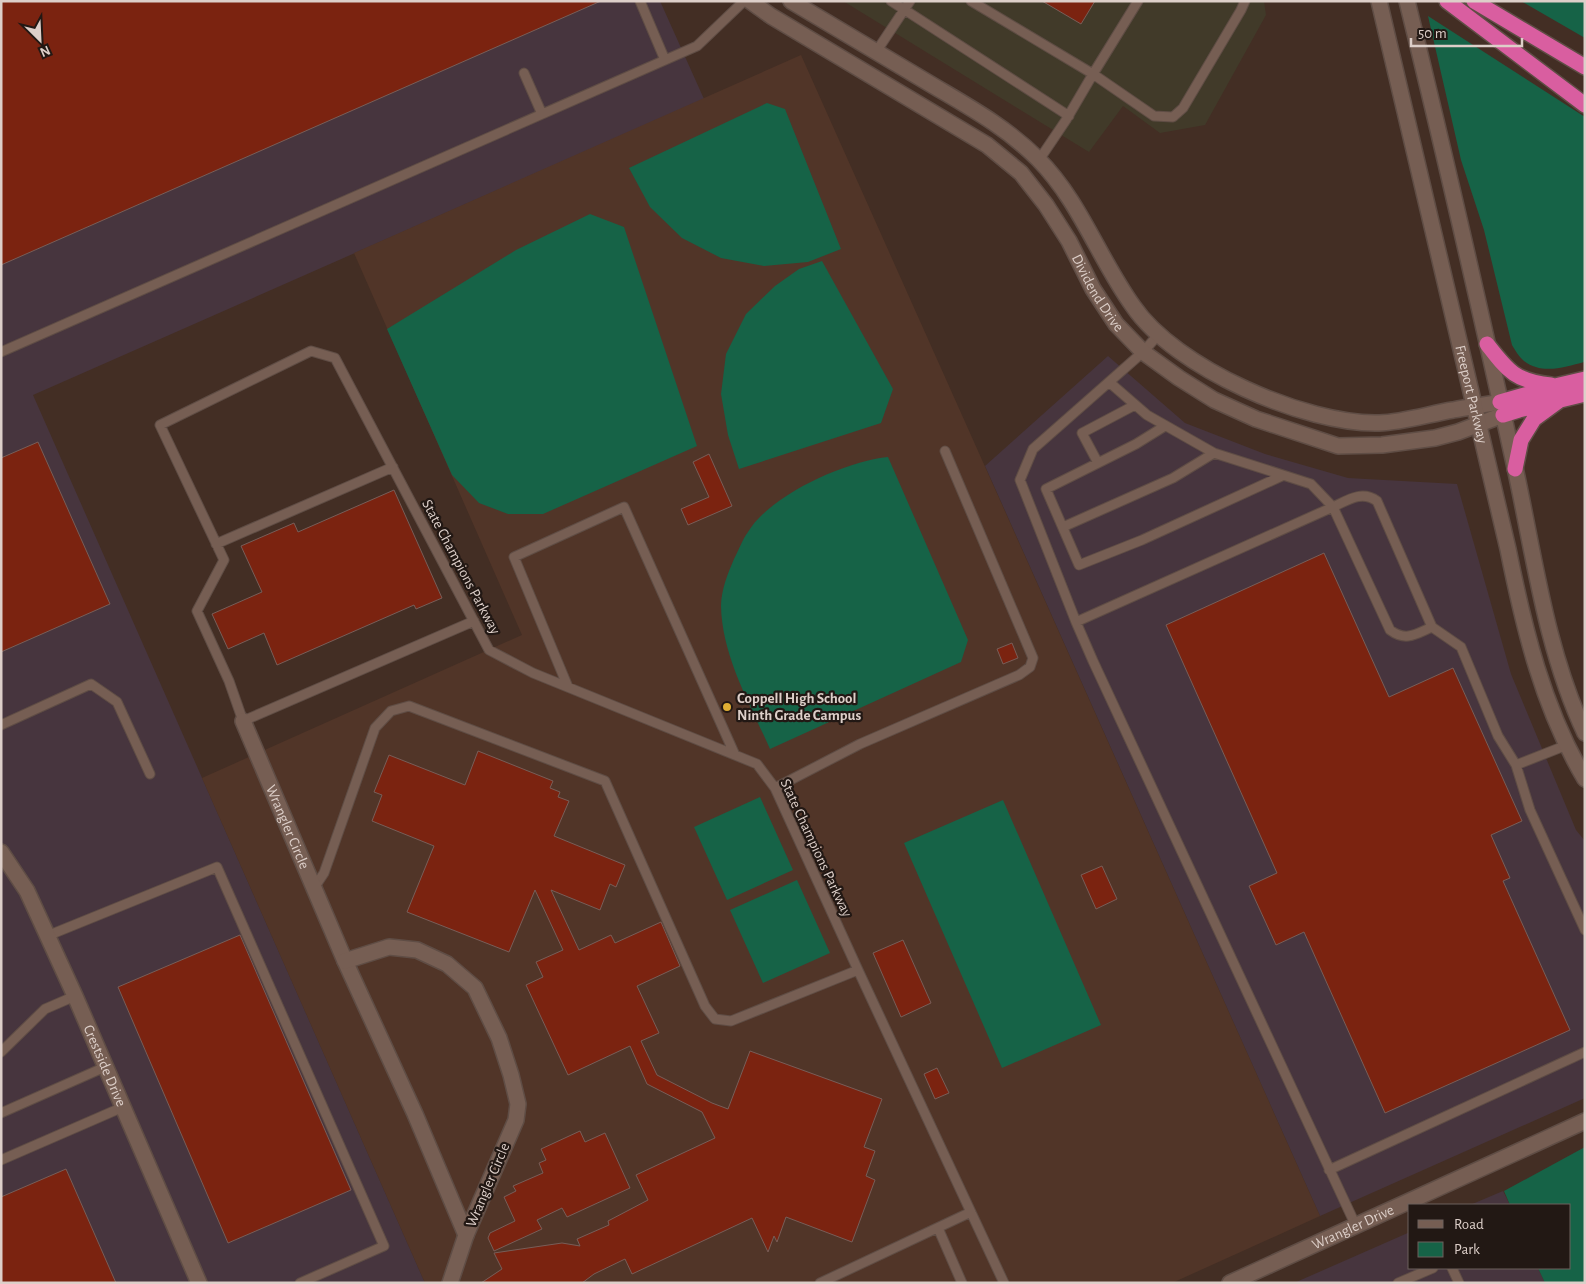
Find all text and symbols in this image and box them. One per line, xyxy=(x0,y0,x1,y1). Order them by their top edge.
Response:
north arrow xyxy=(15,15,65,65)
scale bar xyxy=(1411,15,1522,47)
text: 50 m xyxy=(1418,26,1447,41)
text: N xyxy=(38,43,52,59)
street label: Dividend Drive xyxy=(1069,252,1127,335)
street label: Freeport Parkway xyxy=(1453,344,1491,446)
street label: State Champions Parkway xyxy=(419,497,503,637)
place label: Coppell High School Ninth Grade Campus xyxy=(737,691,861,723)
marker: Coppell High School Ninth Grade Campus xyxy=(721,701,733,713)
street label: State Champions Parkway xyxy=(777,777,855,920)
street label: Wrangler Circle xyxy=(263,783,313,871)
street label: Crestside Drive xyxy=(81,1022,129,1109)
street label: Wrangler Circle xyxy=(464,1141,512,1229)
street label: Wrangler Drive xyxy=(1309,1202,1396,1252)
legend xyxy=(1408,1204,1571,1269)
text: Road xyxy=(1454,1217,1484,1232)
text: Park xyxy=(1454,1242,1480,1257)

